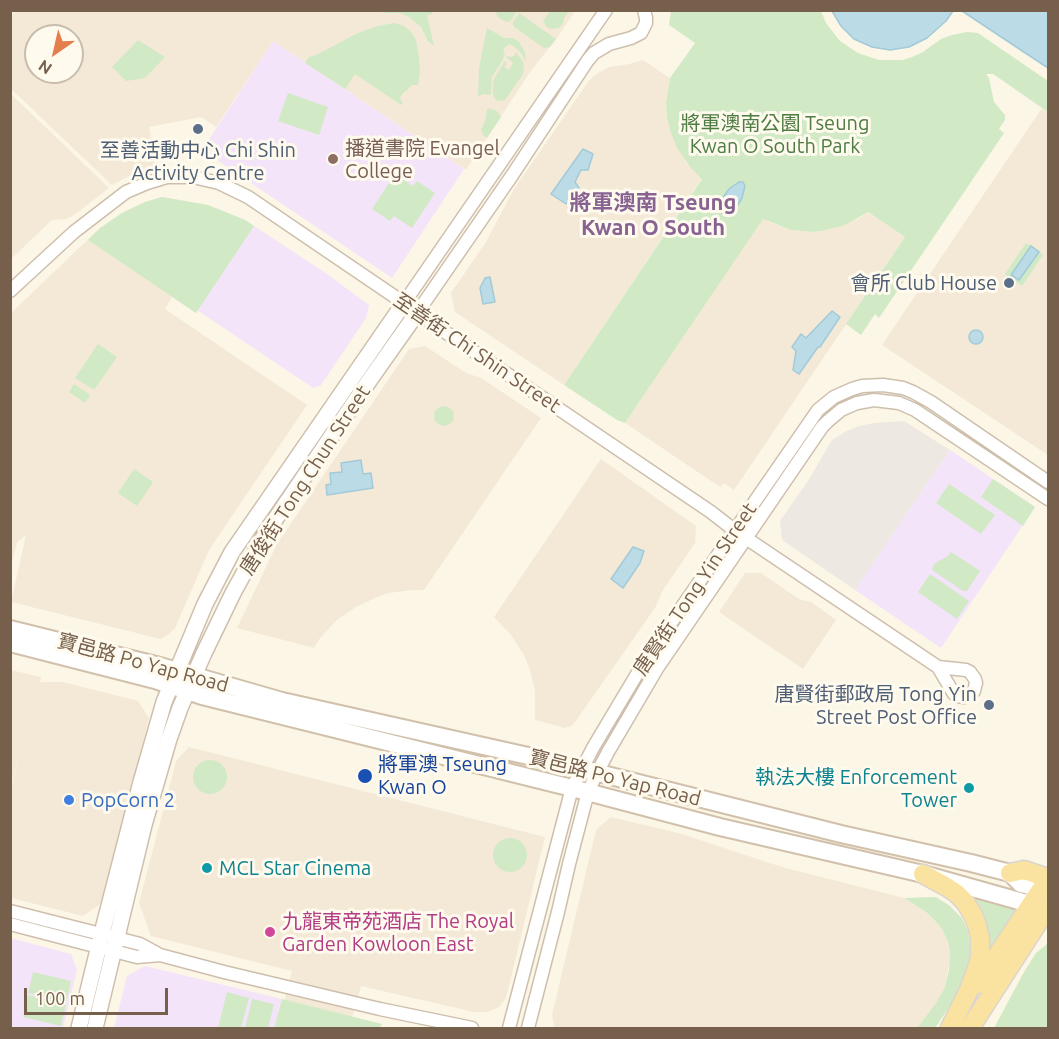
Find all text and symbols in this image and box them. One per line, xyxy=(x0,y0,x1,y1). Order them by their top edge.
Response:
north arrow xyxy=(24,24,84,84)
text: N xyxy=(35,56,55,78)
park label: 將軍澳南公園 Tseung Kwan O South Park xyxy=(681,111,869,158)
marker: 至善活動中心 Chi Shin Activity Centre xyxy=(191,122,205,136)
place label: 播道書院 Evangel College xyxy=(345,136,500,183)
place label: 至善活動中心 Chi Shin Activity Centre xyxy=(100,138,296,185)
marker: 播道書院 Evangel College xyxy=(326,152,340,166)
district label: 將軍澳南 Tseung Kwan O South xyxy=(570,190,736,242)
place label: 會所 Club House xyxy=(850,271,997,295)
marker: 會所 Club House xyxy=(1002,276,1016,290)
street label: 至善街 Chi Shin Street xyxy=(389,288,565,418)
street label: 唐俊街 Tong Chun Street xyxy=(235,381,375,579)
street label: 唐賢街 Tong Yin Street xyxy=(628,498,762,680)
street label: 寶邑路 Po Yap Road xyxy=(55,629,231,697)
place label: 唐賢街郵政局 Tong Yin Street Post Office xyxy=(774,682,977,729)
marker: 唐賢街郵政局 Tong Yin Street Post Office xyxy=(982,698,996,712)
street label: 寶邑路 Po Yap Road xyxy=(527,745,703,811)
place label: 將軍澳 Tseung Kwan O xyxy=(378,752,507,799)
place label: 執法大樓 Enforcement Tower xyxy=(755,765,957,812)
marker: 將軍澳 Tseung Kwan O xyxy=(356,767,374,785)
marker: 執法大樓 Enforcement Tower xyxy=(962,781,976,795)
place label: PopCorn 2 xyxy=(81,788,175,812)
marker: PopCorn 2 xyxy=(62,793,76,807)
place label: MCL Star Cinema xyxy=(219,856,371,880)
marker: MCL Star Cinema xyxy=(200,861,214,875)
place label: 九龍東帝苑酒店 The Royal Garden Kowloon East xyxy=(282,909,514,956)
marker: 九龍東帝苑酒店 The Royal Garden Kowloon East xyxy=(263,925,277,939)
scale bar xyxy=(27,976,171,1014)
text: 100 m xyxy=(35,988,85,1008)

